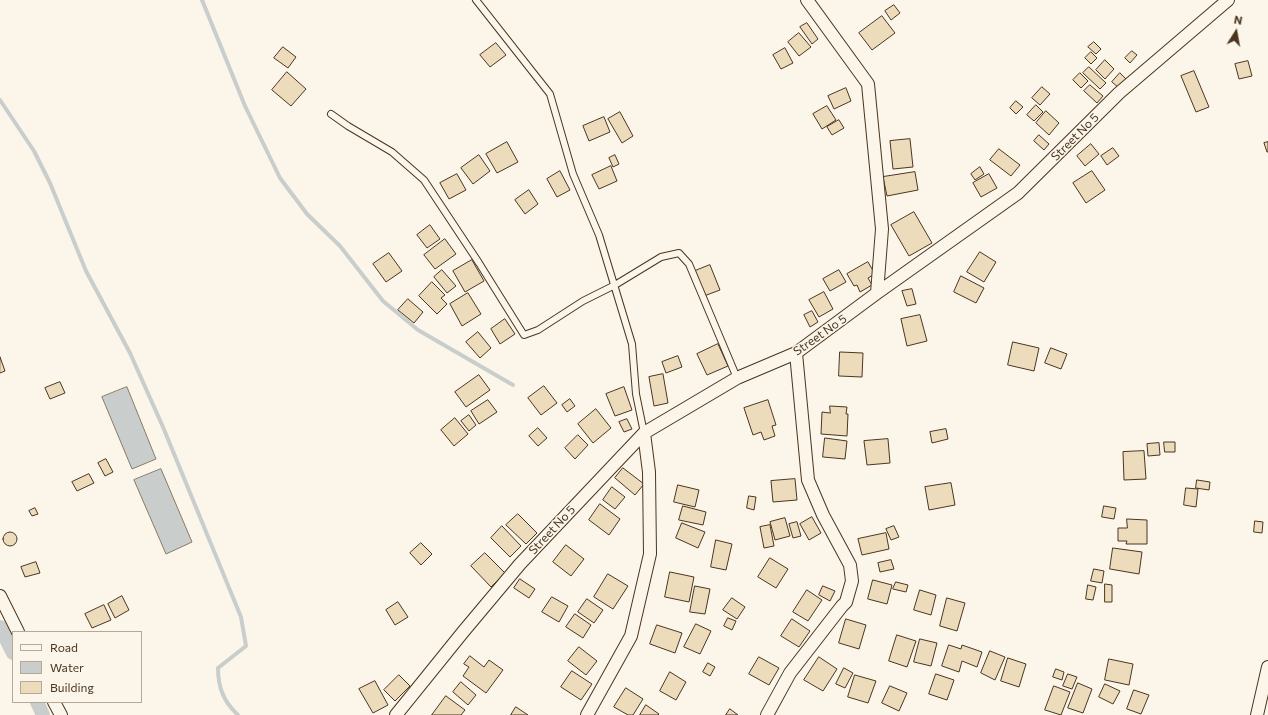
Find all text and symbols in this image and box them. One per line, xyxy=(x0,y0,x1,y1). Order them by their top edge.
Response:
north arrow xyxy=(1216,12,1256,52)
text: N xyxy=(1233,13,1244,27)
street label: Street No 5 xyxy=(1048,110,1102,164)
street label: Street No 5 xyxy=(791,311,849,359)
street label: Street No 5 xyxy=(526,503,578,557)
legend xyxy=(12,631,142,703)
text: Road xyxy=(50,640,78,654)
text: Water xyxy=(50,660,84,674)
text: Building xyxy=(50,680,94,694)

